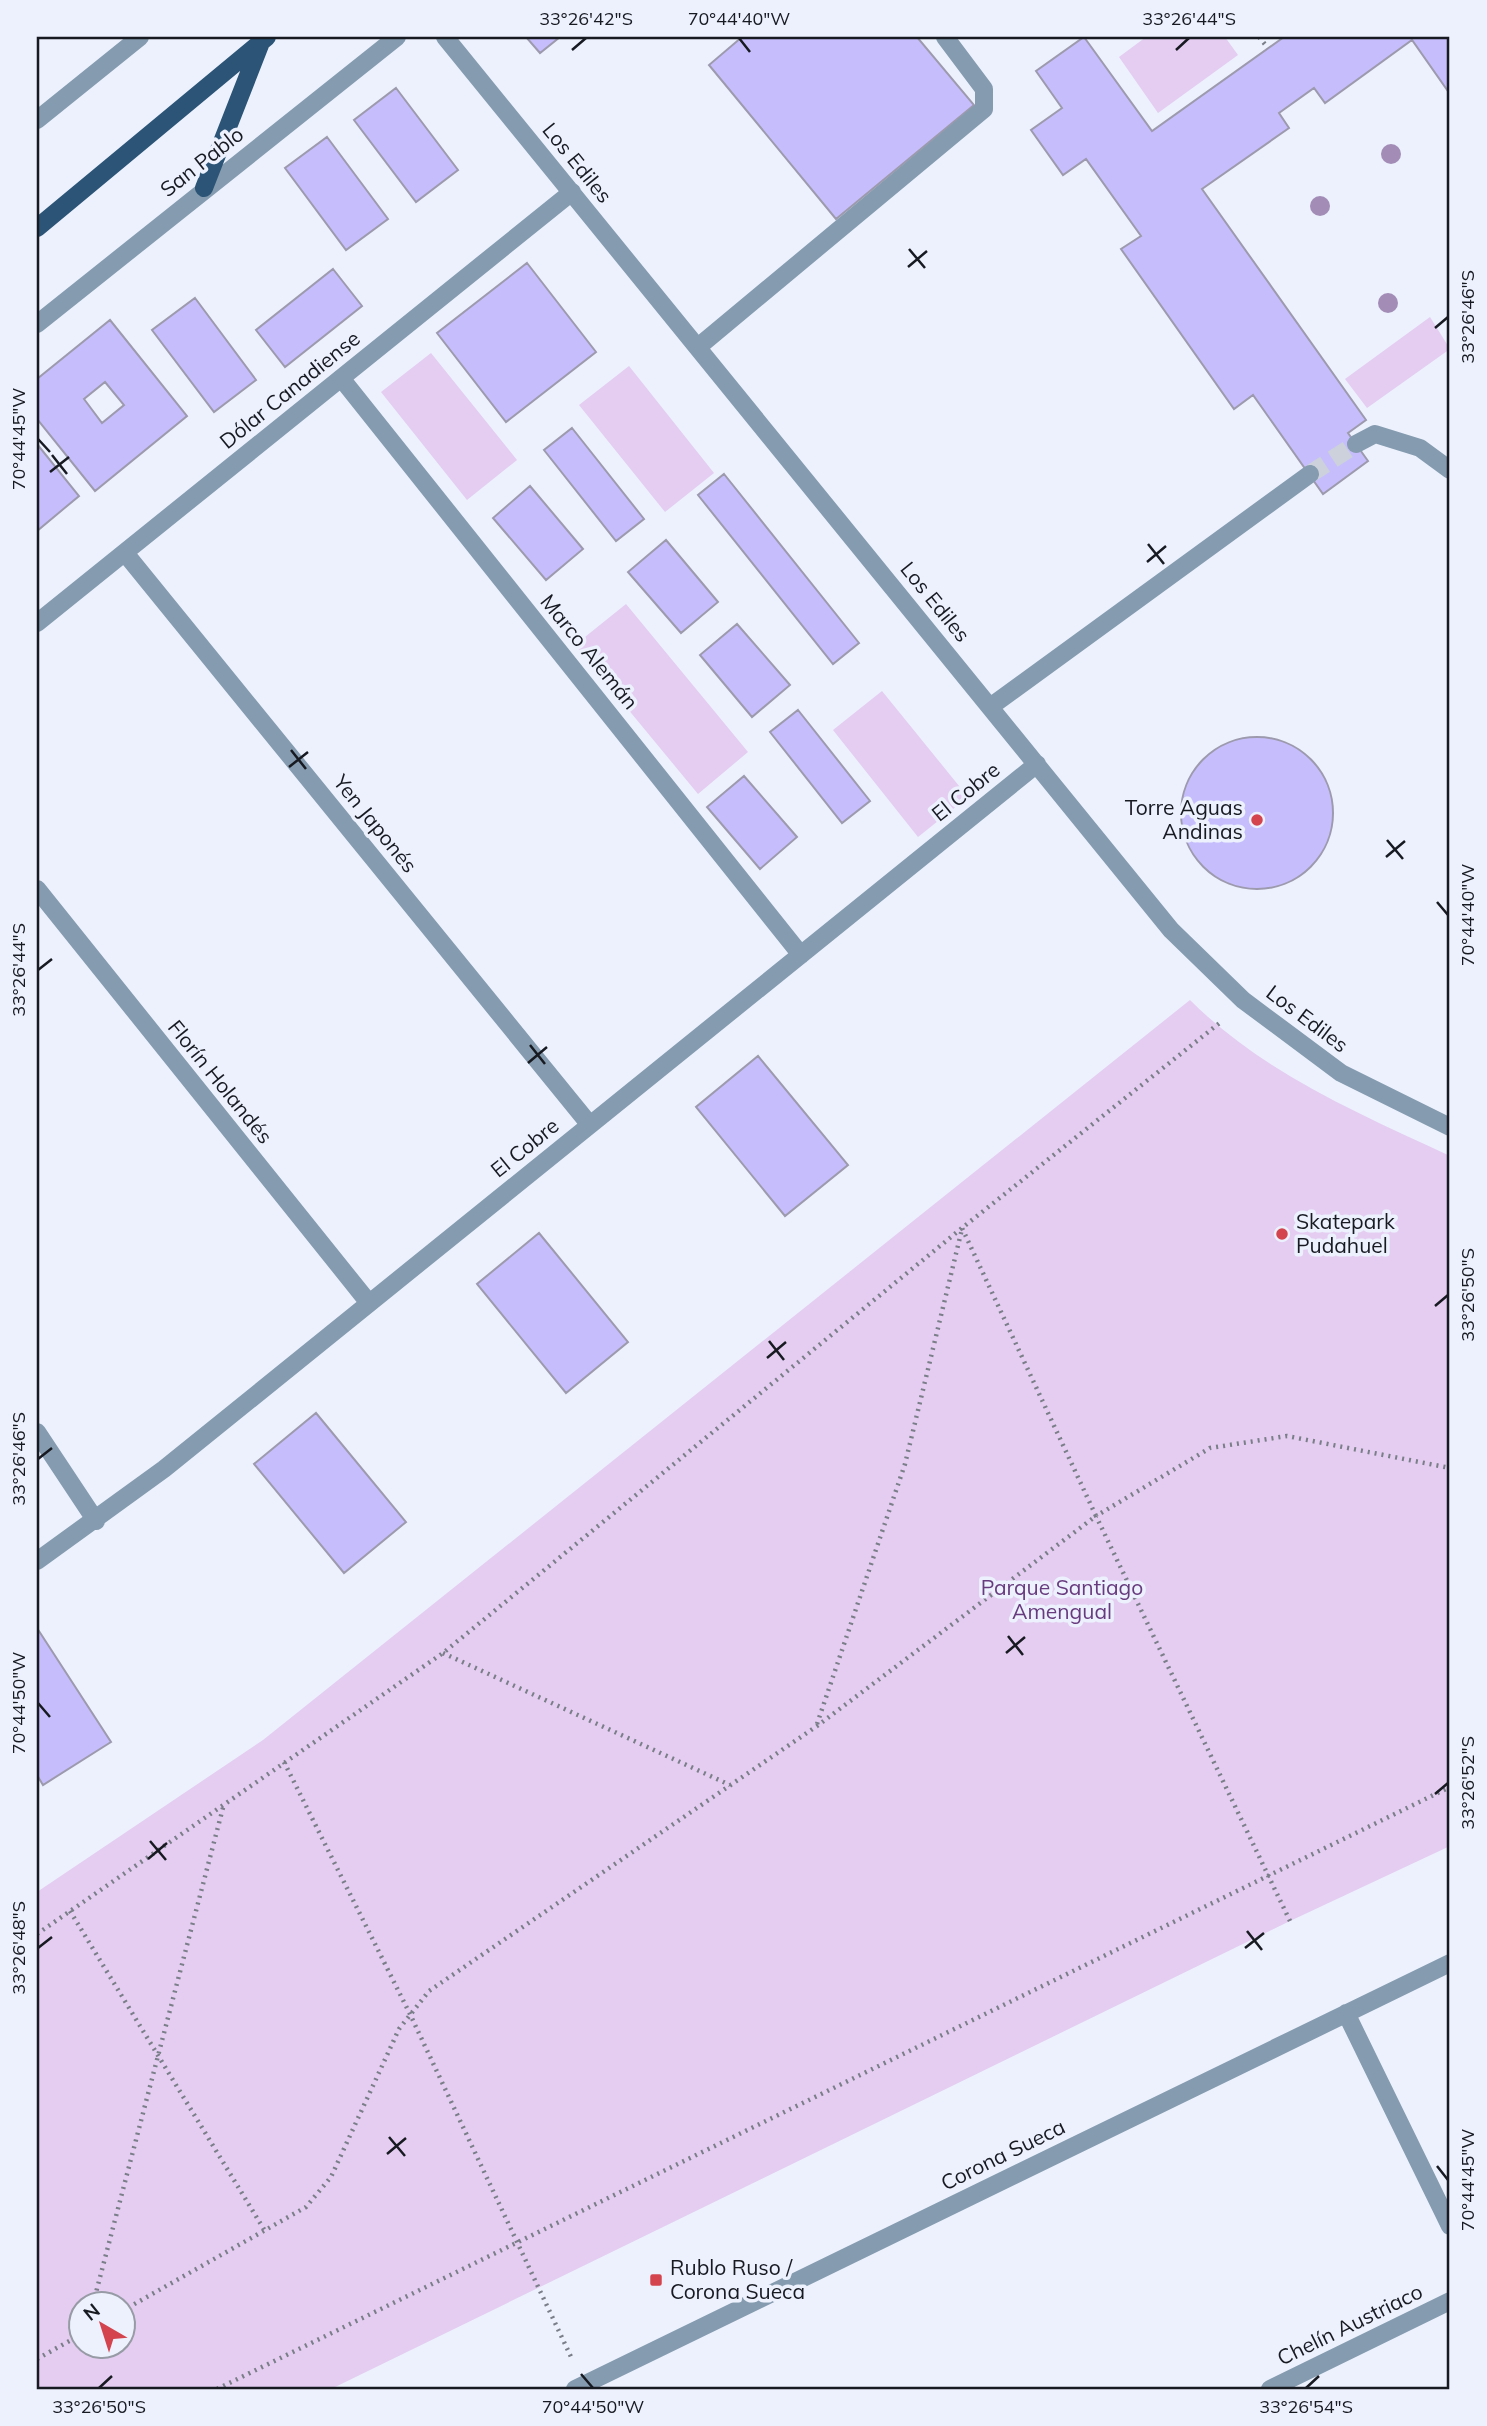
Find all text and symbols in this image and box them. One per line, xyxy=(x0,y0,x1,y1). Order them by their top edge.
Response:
text: 33°26'42"S xyxy=(539,7,633,30)
text: 70°44'40"W xyxy=(688,7,790,30)
text: 33°26'44"S xyxy=(1142,7,1236,30)
street label: Los Ediles xyxy=(537,117,618,208)
street label: San Pablo xyxy=(154,121,248,202)
text: 33°26'46"S xyxy=(1456,270,1479,364)
street label: Dólar Canadiense xyxy=(214,325,365,454)
text: 70°44'45"W xyxy=(7,388,30,490)
street label: Los Ediles xyxy=(895,556,976,647)
street label: Marco Alemán xyxy=(535,588,644,714)
street label: El Cobre xyxy=(926,756,1005,826)
street label: Yen Japonés xyxy=(328,768,423,878)
place label: Torre Aguas Andinas xyxy=(1125,794,1243,844)
marker: Torre Aguas Andinas xyxy=(1249,812,1265,828)
text: 70°44'40"W xyxy=(1456,864,1479,966)
text: 33°26'44"S xyxy=(7,923,30,1017)
street label: Los Ediles xyxy=(1261,979,1354,1057)
street label: Florín Holandés xyxy=(163,1014,279,1148)
street label: El Cobre xyxy=(485,1112,564,1182)
place label: Skatepark Pudahuel xyxy=(1296,1208,1395,1258)
marker: Skatepark Pudahuel xyxy=(1274,1226,1290,1242)
text: 33°26'50"S xyxy=(1456,1248,1479,1342)
text: 33°26'46"S xyxy=(7,1412,30,1506)
park label: Parque Santiago Amengual xyxy=(981,1574,1143,1624)
text: 70°44'50"W xyxy=(7,1652,30,1754)
text: 33°26'52"S xyxy=(1456,1736,1479,1830)
text: 33°26'48"S xyxy=(7,1901,30,1995)
street label: Corona Sueca xyxy=(936,2113,1069,2195)
text: 70°44'45"W xyxy=(1456,2129,1479,2231)
place label: Rublo Ruso / Corona Sueca xyxy=(670,2254,805,2304)
marker: Rublo Ruso / Corona Sueca xyxy=(648,2272,664,2288)
street label: Chelín Austriaco xyxy=(1273,2278,1426,2371)
north arrow xyxy=(66,2290,136,2360)
text: N xyxy=(78,2298,104,2326)
text: 33°26'50"S xyxy=(52,2395,146,2418)
text: 70°44'50"W xyxy=(542,2395,644,2418)
text: 33°26'54"S xyxy=(1259,2395,1353,2418)

